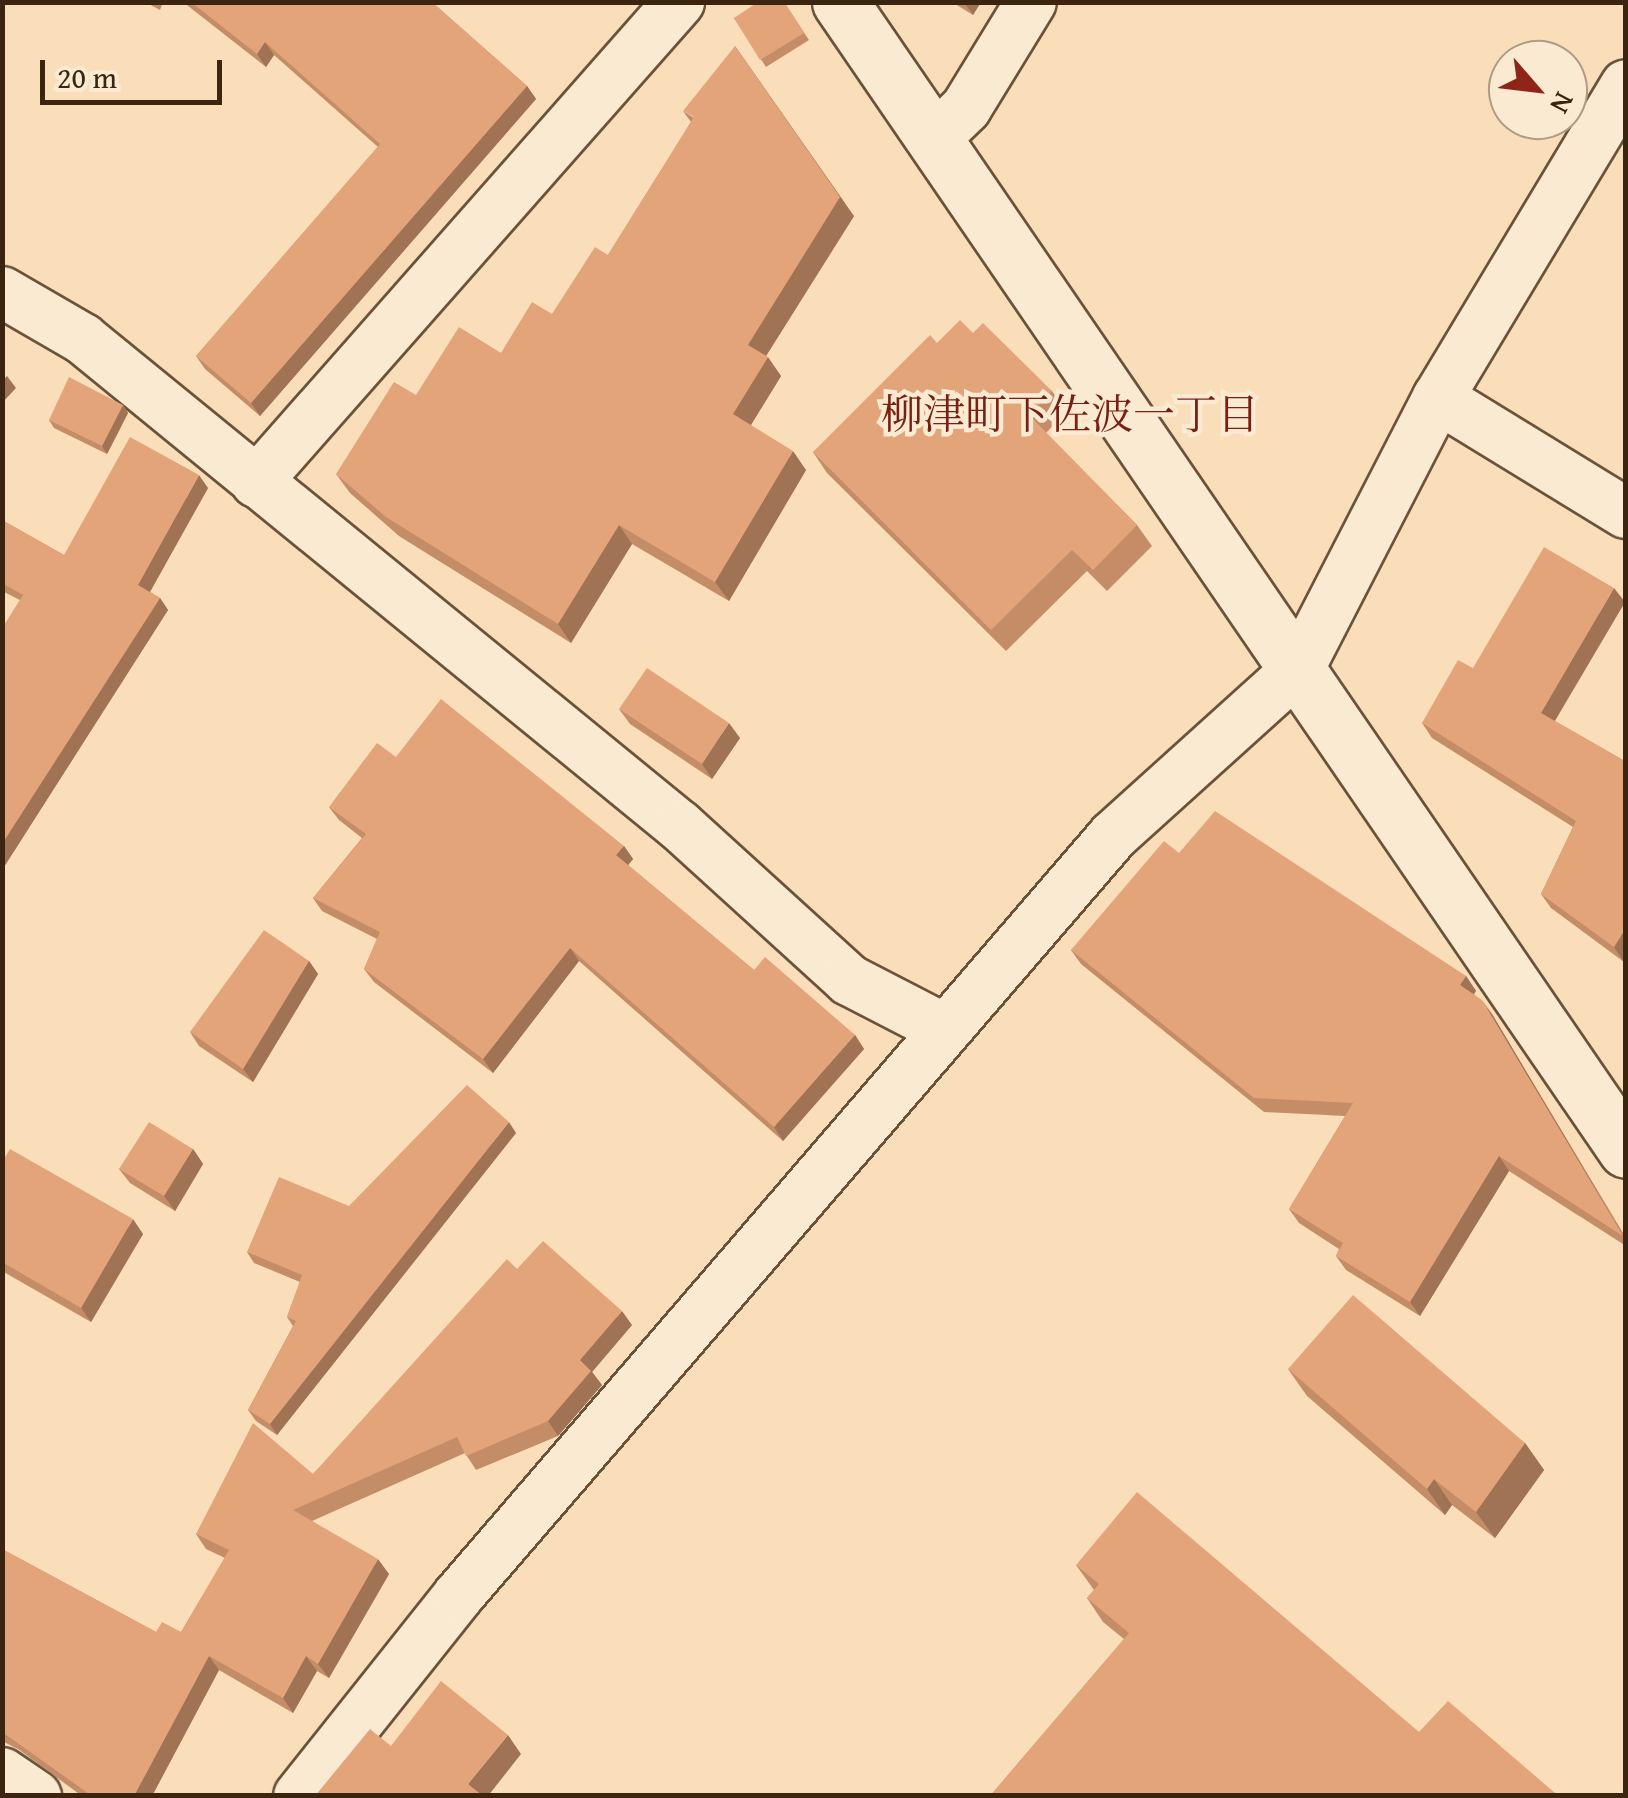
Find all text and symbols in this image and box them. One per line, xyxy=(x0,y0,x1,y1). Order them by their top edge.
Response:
scale bar xyxy=(45,40,228,102)
north arrow xyxy=(1488,40,1588,140)
text: 20 m xyxy=(57,55,117,99)
text: N xyxy=(1541,85,1586,121)
district label: 柳津町下佐波一丁目 xyxy=(881,389,1259,439)

